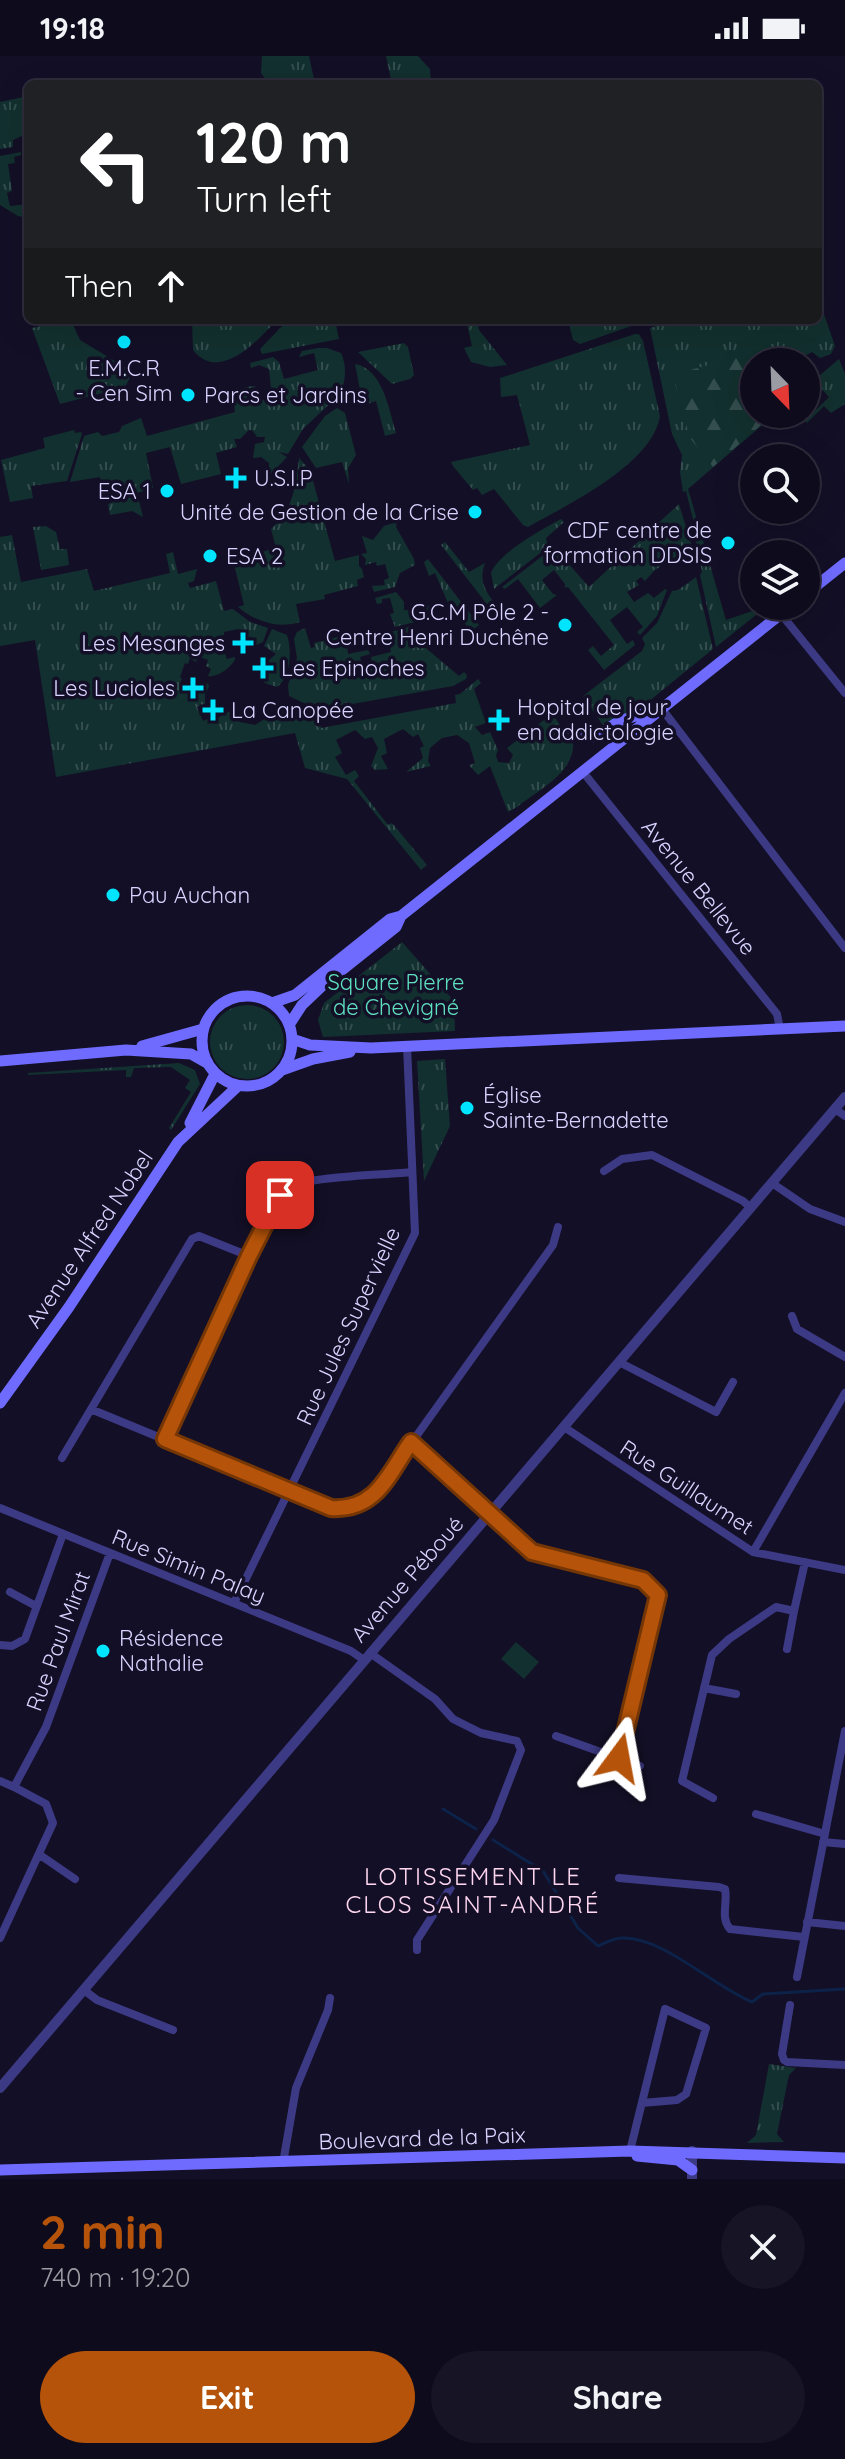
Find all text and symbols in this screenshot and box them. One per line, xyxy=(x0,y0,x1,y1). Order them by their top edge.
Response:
text: 19:18 xyxy=(40,9,105,47)
text: 120 m xyxy=(196,107,351,177)
icon: left xyxy=(64,112,168,216)
text: Turn left xyxy=(196,176,332,221)
icon: ahead xyxy=(149,264,193,308)
text: Then xyxy=(64,267,133,305)
marker: E.M.C.R - Cen Sim xyxy=(115,333,133,351)
north arrow xyxy=(740,348,820,428)
map controls xyxy=(740,348,820,620)
place label: E.M.C.R - Cen Sim xyxy=(75,354,173,407)
place label: Parcs et Jardins xyxy=(204,381,367,409)
marker: Parcs et Jardins xyxy=(179,386,197,404)
button: search xyxy=(740,444,820,524)
place label: U.S.I.P xyxy=(254,464,313,492)
marker: U.S.I.P xyxy=(225,467,247,489)
place label: ESA 1 xyxy=(98,477,151,505)
marker: ESA 1 xyxy=(158,482,176,500)
place label: Unité de Gestion de la Crise xyxy=(180,498,459,526)
marker: Unité de Gestion de la Crise xyxy=(466,503,484,521)
place label: CDF centre de formation DDSIS xyxy=(544,516,712,569)
marker: CDF centre de formation DDSIS xyxy=(719,534,737,552)
button: layers xyxy=(740,540,820,620)
place label: ESA 2 xyxy=(226,542,283,570)
marker: ESA 2 xyxy=(201,547,219,565)
place label: G.C.M Pôle 2 - Centre Henri Duchêne xyxy=(326,598,549,651)
marker: G.C.M Pôle 2 - Centre Henri Duchêne xyxy=(556,616,574,634)
place label: Les Mesanges xyxy=(81,629,225,657)
marker: Les Mesanges xyxy=(232,632,254,654)
place label: Les Epinoches xyxy=(281,654,425,682)
marker: Les Epinoches xyxy=(252,657,274,679)
place label: Les Lucioles xyxy=(53,674,175,702)
marker: Les Lucioles xyxy=(182,677,204,699)
place label: Hopital de jour en addictologie xyxy=(517,693,674,746)
place label: La Canopée xyxy=(231,696,354,724)
marker: La Canopée xyxy=(202,699,224,721)
marker: Hopital de jour en addictologie xyxy=(488,709,510,731)
street label: Avenue Bellevue xyxy=(636,813,762,961)
place label: Pau Auchan xyxy=(129,881,250,909)
marker: Pau Auchan xyxy=(104,886,122,904)
park label: Square Pierre de Chevigné xyxy=(327,968,465,1021)
place label: Église Sainte-Bernadette xyxy=(483,1081,669,1134)
marker: Église Sainte-Bernadette xyxy=(458,1099,476,1117)
street label: Avenue Alfred Nobel xyxy=(19,1145,159,1333)
pin xyxy=(246,1161,314,1229)
icon: arrive xyxy=(258,1173,302,1217)
street label: Rue Jules Supervielle xyxy=(290,1222,406,1430)
street label: Rue Guillaumet xyxy=(615,1433,759,1541)
street label: Avenue Péboué xyxy=(345,1510,469,1648)
street label: Rue Simin Palay xyxy=(108,1522,270,1610)
street label: Rue Paul Mirat xyxy=(20,1567,96,1715)
place label: Résidence Nathalie xyxy=(119,1624,223,1677)
marker: Résidence Nathalie xyxy=(94,1642,112,1660)
position arrow xyxy=(577,1716,661,1800)
district label: LOTISSEMENT LE CLOS SAINT-ANDRÉ xyxy=(346,1861,600,1919)
street label: Boulevard de la Paix xyxy=(318,2120,526,2156)
text: 2 min xyxy=(40,2201,165,2261)
button: close xyxy=(721,2205,805,2289)
text: 740 m · 19:20 xyxy=(40,2261,190,2294)
button: Exit xyxy=(40,2351,415,2443)
button: Share xyxy=(431,2351,805,2443)

